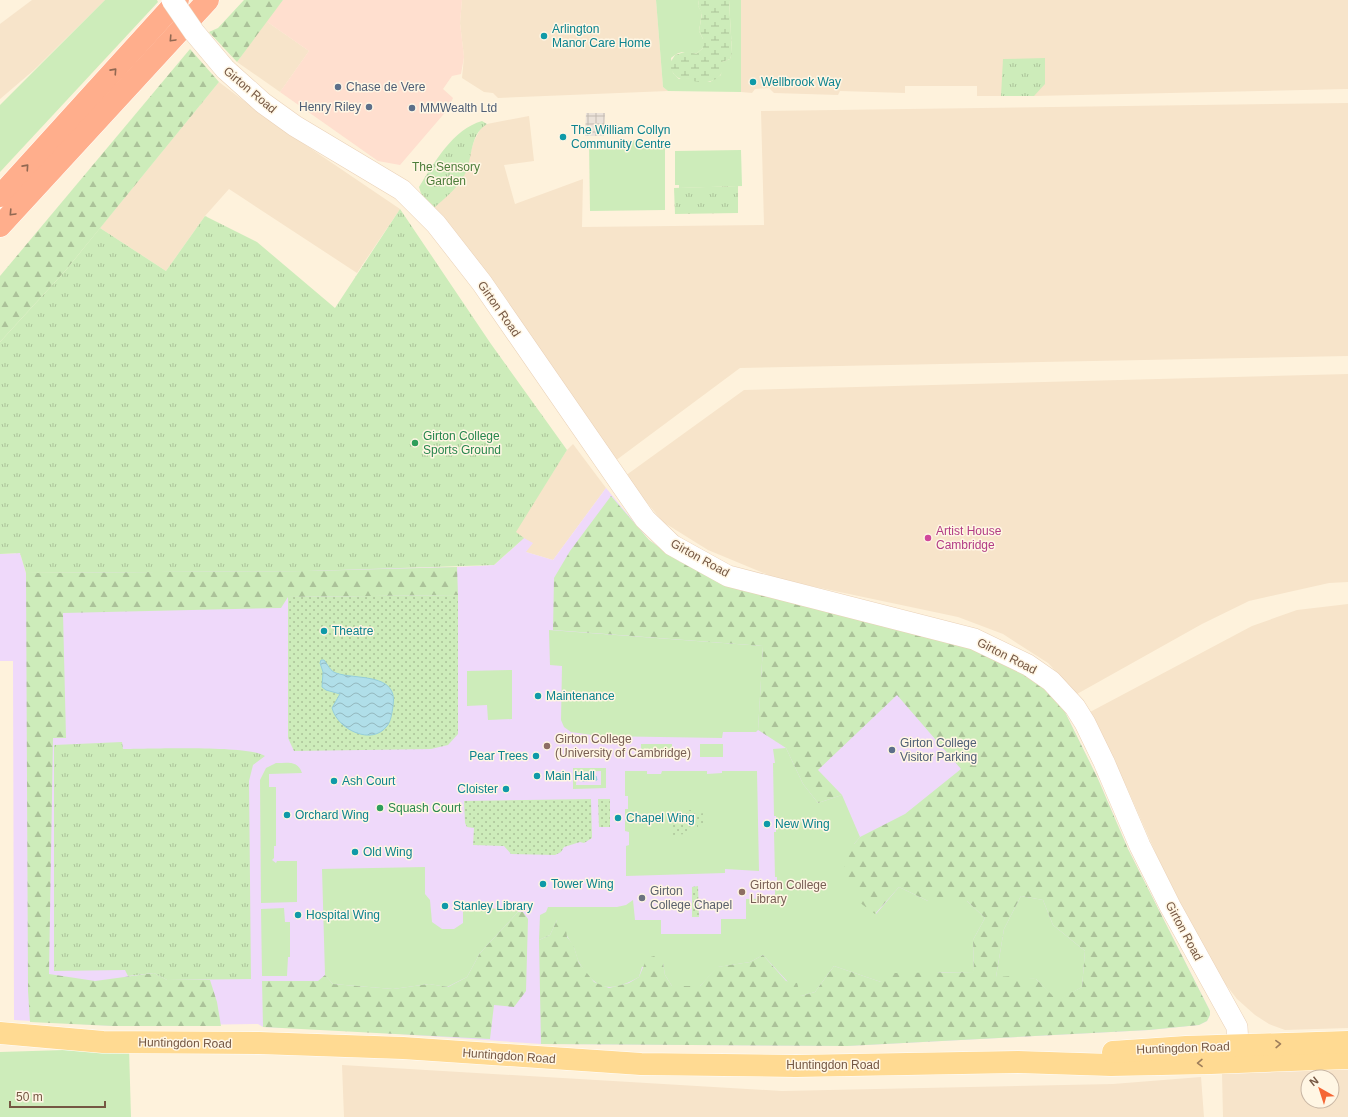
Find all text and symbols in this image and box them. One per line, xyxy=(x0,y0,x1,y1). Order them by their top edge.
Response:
place label: Arlington Manor Care Home xyxy=(552,22,651,50)
marker: Arlington Manor Care Home xyxy=(539,31,549,41)
one-way arrow xyxy=(169,34,177,42)
street label: Girton Road xyxy=(221,64,279,116)
one-way arrow xyxy=(109,68,116,75)
place label: Wellbrook Way xyxy=(761,75,841,89)
marker: Wellbrook Way xyxy=(748,77,758,87)
place label: Chase de Vere xyxy=(346,80,426,94)
marker: Chase de Vere xyxy=(333,82,343,92)
place label: Henry Riley xyxy=(299,100,361,114)
place label: MMWealth Ltd xyxy=(420,101,497,115)
marker: Henry Riley xyxy=(364,102,374,112)
marker: MMWealth Ltd xyxy=(407,103,417,113)
place label: The William Collyn Community Centre xyxy=(571,123,671,151)
marker: The William Collyn Community Centre xyxy=(558,132,568,142)
park label: The Sensory Garden xyxy=(412,160,480,188)
one-way arrow xyxy=(22,164,29,171)
one-way arrow xyxy=(9,209,16,216)
street label: Girton Road xyxy=(475,278,523,340)
place label: Girton College Sports Ground xyxy=(423,429,501,457)
marker: Girton College Sports Ground xyxy=(410,438,420,448)
place label: Artist House Cambridge xyxy=(936,524,1002,552)
marker: Artist House Cambridge xyxy=(923,533,933,543)
street label: Girton Road xyxy=(668,536,732,580)
place label: Theatre xyxy=(332,624,374,638)
marker: Theatre xyxy=(319,626,329,636)
street label: Girton Road xyxy=(975,635,1039,677)
place label: Maintenance xyxy=(546,689,615,703)
marker: Maintenance xyxy=(533,691,543,701)
place label: Girton College (University of Cambridge) xyxy=(555,732,691,760)
place label: Girton College Visitor Parking xyxy=(900,736,977,764)
marker: Girton College (University of Cambridge) xyxy=(542,741,552,751)
marker: Girton College Visitor Parking xyxy=(887,745,897,755)
place label: Pear Trees xyxy=(469,749,528,763)
marker: Pear Trees xyxy=(531,751,541,761)
place label: Main Hall xyxy=(545,769,595,783)
marker: Main Hall xyxy=(532,771,542,781)
place label: Ash Court xyxy=(342,774,396,788)
marker: Ash Court xyxy=(329,776,339,786)
place label: Cloister xyxy=(457,782,498,796)
marker: Cloister xyxy=(501,784,511,794)
place label: Squash Court xyxy=(388,801,462,815)
marker: Squash Court xyxy=(375,803,385,813)
place label: Orchard Wing xyxy=(295,808,369,822)
marker: Orchard Wing xyxy=(282,810,292,820)
place label: Chapel Wing xyxy=(626,811,695,825)
marker: Chapel Wing xyxy=(613,813,623,823)
place label: New Wing xyxy=(775,817,830,831)
marker: New Wing xyxy=(762,819,772,829)
place label: Old Wing xyxy=(363,845,412,859)
marker: Old Wing xyxy=(350,847,360,857)
place label: Tower Wing xyxy=(551,877,614,891)
place label: Girton College Library xyxy=(750,878,827,906)
marker: Tower Wing xyxy=(538,879,548,889)
place label: Girton College Chapel xyxy=(650,884,732,912)
marker: Girton College Library xyxy=(737,887,747,897)
marker: Girton College Chapel xyxy=(637,893,647,903)
place label: Stanley Library xyxy=(453,899,533,913)
street label: Girton Road xyxy=(1163,899,1205,963)
marker: Stanley Library xyxy=(440,901,450,911)
place label: Hospital Wing xyxy=(306,908,380,922)
marker: Hospital Wing xyxy=(293,910,303,920)
street label: Huntingdon Road xyxy=(138,1035,232,1051)
street label: Huntingdon Road xyxy=(1136,1039,1230,1057)
one-way arrow xyxy=(1275,1040,1281,1049)
street label: Huntingdon Road xyxy=(462,1046,556,1066)
street label: Huntingdon Road xyxy=(786,1058,880,1072)
one-way arrow xyxy=(1197,1059,1203,1068)
north arrow xyxy=(1300,1069,1340,1109)
text: N xyxy=(1307,1074,1321,1088)
scale bar xyxy=(10,1083,105,1109)
text: 50 m xyxy=(16,1090,43,1104)

